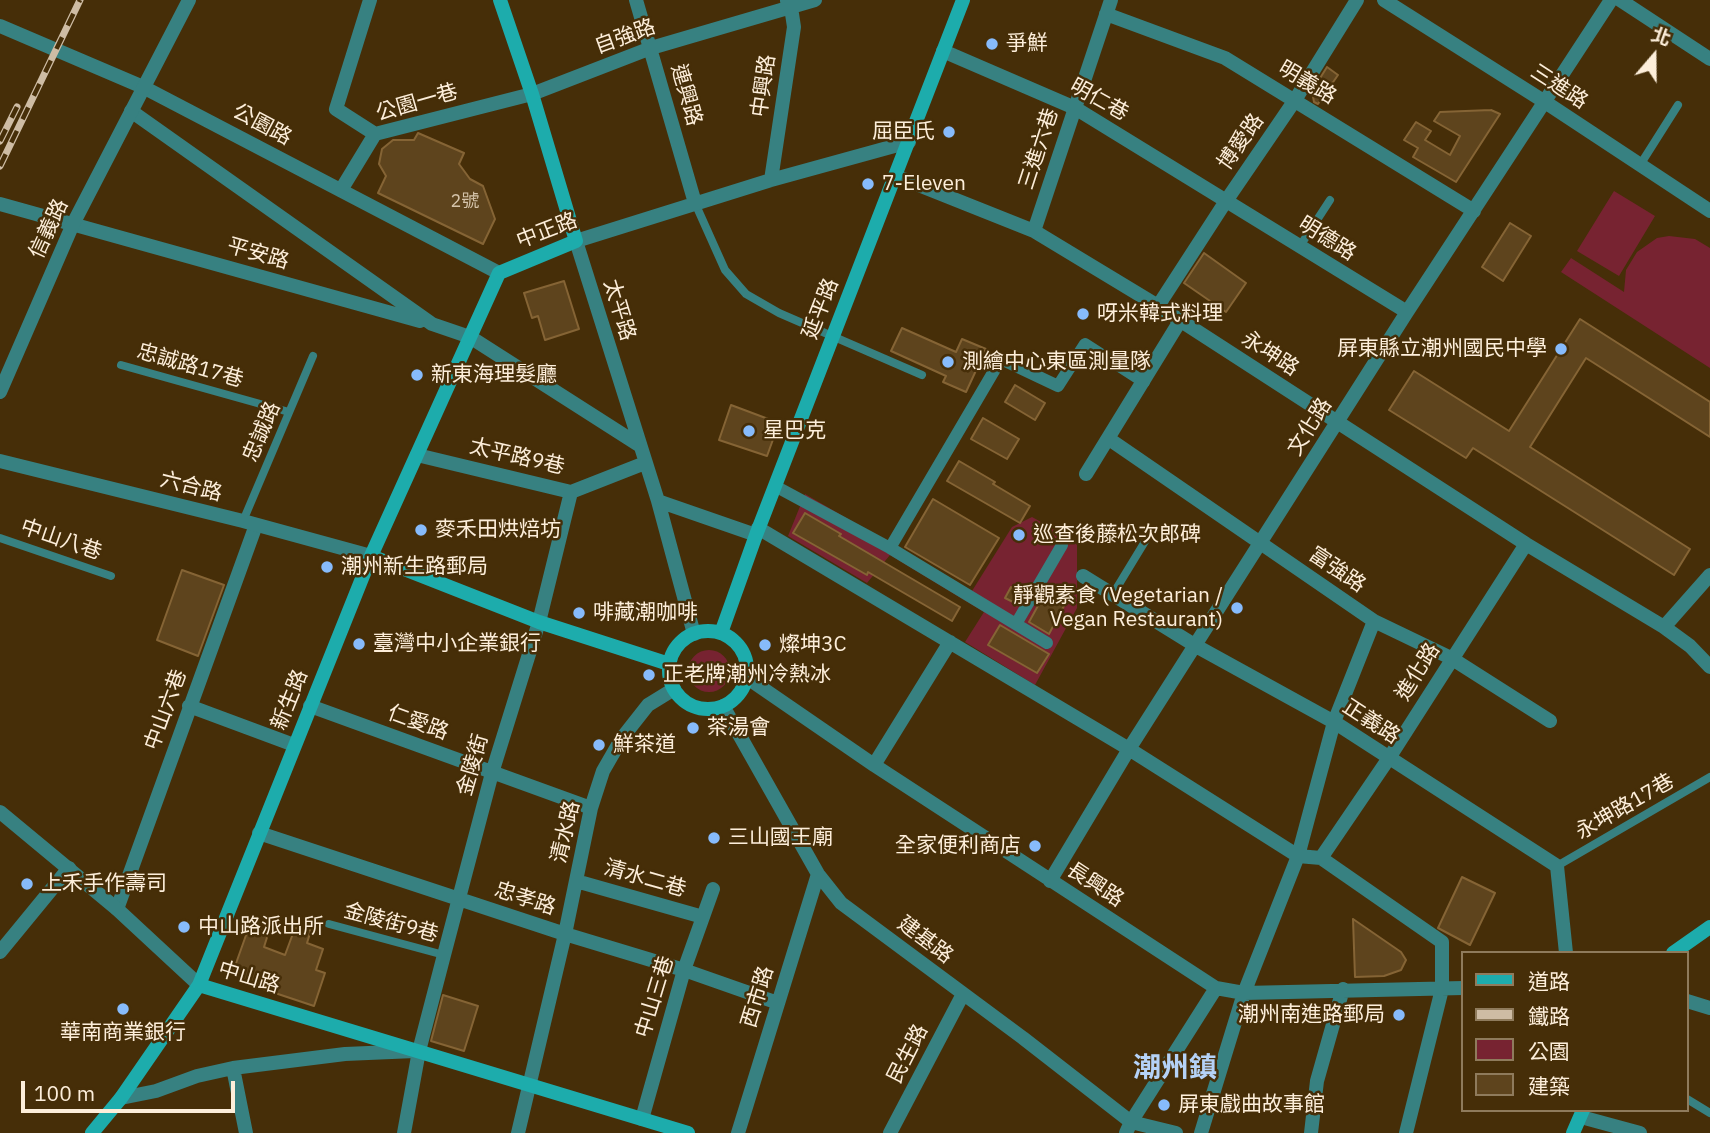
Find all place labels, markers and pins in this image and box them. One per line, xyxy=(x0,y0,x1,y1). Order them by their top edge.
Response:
place label: 爭鮮 xyxy=(1006,31,1048,57)
marker: 爭鮮 xyxy=(984,36,1000,52)
place label: 屈臣氏 xyxy=(872,119,935,145)
marker: 屈臣氏 xyxy=(941,124,957,140)
place label: 7-Eleven xyxy=(882,171,966,197)
marker: 7-Eleven xyxy=(860,176,876,192)
place label: 呀米韓式料理 xyxy=(1097,301,1223,327)
marker: 呀米韓式料理 xyxy=(1075,306,1091,322)
place label: 屏東縣立潮州國民中學 xyxy=(1337,336,1547,362)
marker: 屏東縣立潮州國民中學 xyxy=(1553,341,1569,357)
place label: 測繪中心東區測量隊 xyxy=(962,349,1151,375)
marker: 測繪中心東區測量隊 xyxy=(940,354,956,370)
place label: 新東海理髮廳 xyxy=(431,362,557,388)
marker: 新東海理髮廳 xyxy=(409,367,425,383)
place label: 星巴克 xyxy=(763,418,826,444)
marker: 星巴克 xyxy=(741,423,757,439)
place label: 麥禾田烘焙坊 xyxy=(435,517,561,543)
marker: 麥禾田烘焙坊 xyxy=(413,522,429,538)
place label: 巡查後藤松次郎碑 xyxy=(1033,522,1201,548)
marker: 巡查後藤松次郎碑 xyxy=(1011,527,1027,543)
place label: 潮州新生路郵局 xyxy=(341,554,488,580)
marker: 潮州新生路郵局 xyxy=(319,559,335,575)
place label: 靜觀素食 (Vegetarian / Vegan Restaurant) xyxy=(1013,583,1223,633)
place label: 啡藏潮咖啡 xyxy=(593,600,698,626)
marker: 靜觀素食 (Vegetarian / Vegan Restaurant) xyxy=(1229,600,1245,616)
marker: 啡藏潮咖啡 xyxy=(571,605,587,621)
place label: 臺灣中小企業銀行 xyxy=(373,631,541,657)
place label: 燦坤3C xyxy=(779,632,847,658)
marker: 臺灣中小企業銀行 xyxy=(351,636,367,652)
marker: 燦坤3C xyxy=(757,637,773,653)
place label: 正老牌潮州冷熱冰 xyxy=(663,662,831,688)
marker: 正老牌潮州冷熱冰 xyxy=(641,667,657,683)
place label: 茶湯會 xyxy=(707,715,770,741)
marker: 茶湯會 xyxy=(685,720,701,736)
place label: 鮮茶道 xyxy=(613,732,676,758)
marker: 鮮茶道 xyxy=(591,737,607,753)
place label: 三山國王廟 xyxy=(728,825,833,851)
marker: 三山國王廟 xyxy=(706,830,722,846)
place label: 全家便利商店 xyxy=(895,833,1021,859)
marker: 全家便利商店 xyxy=(1027,838,1043,854)
place label: 上禾手作壽司 xyxy=(41,871,167,897)
marker: 上禾手作壽司 xyxy=(19,876,35,892)
place label: 中山路派出所 xyxy=(198,914,324,940)
marker: 中山路派出所 xyxy=(176,919,192,935)
marker: 華南商業銀行 xyxy=(115,1001,131,1017)
place label: 潮州南進路郵局 xyxy=(1238,1002,1385,1028)
marker: 潮州南進路郵局 xyxy=(1391,1007,1407,1023)
place label: 華南商業銀行 xyxy=(60,1020,186,1046)
place label: 屏東戲曲故事館 xyxy=(1178,1092,1325,1118)
marker: 屏東戲曲故事館 xyxy=(1156,1097,1172,1113)

